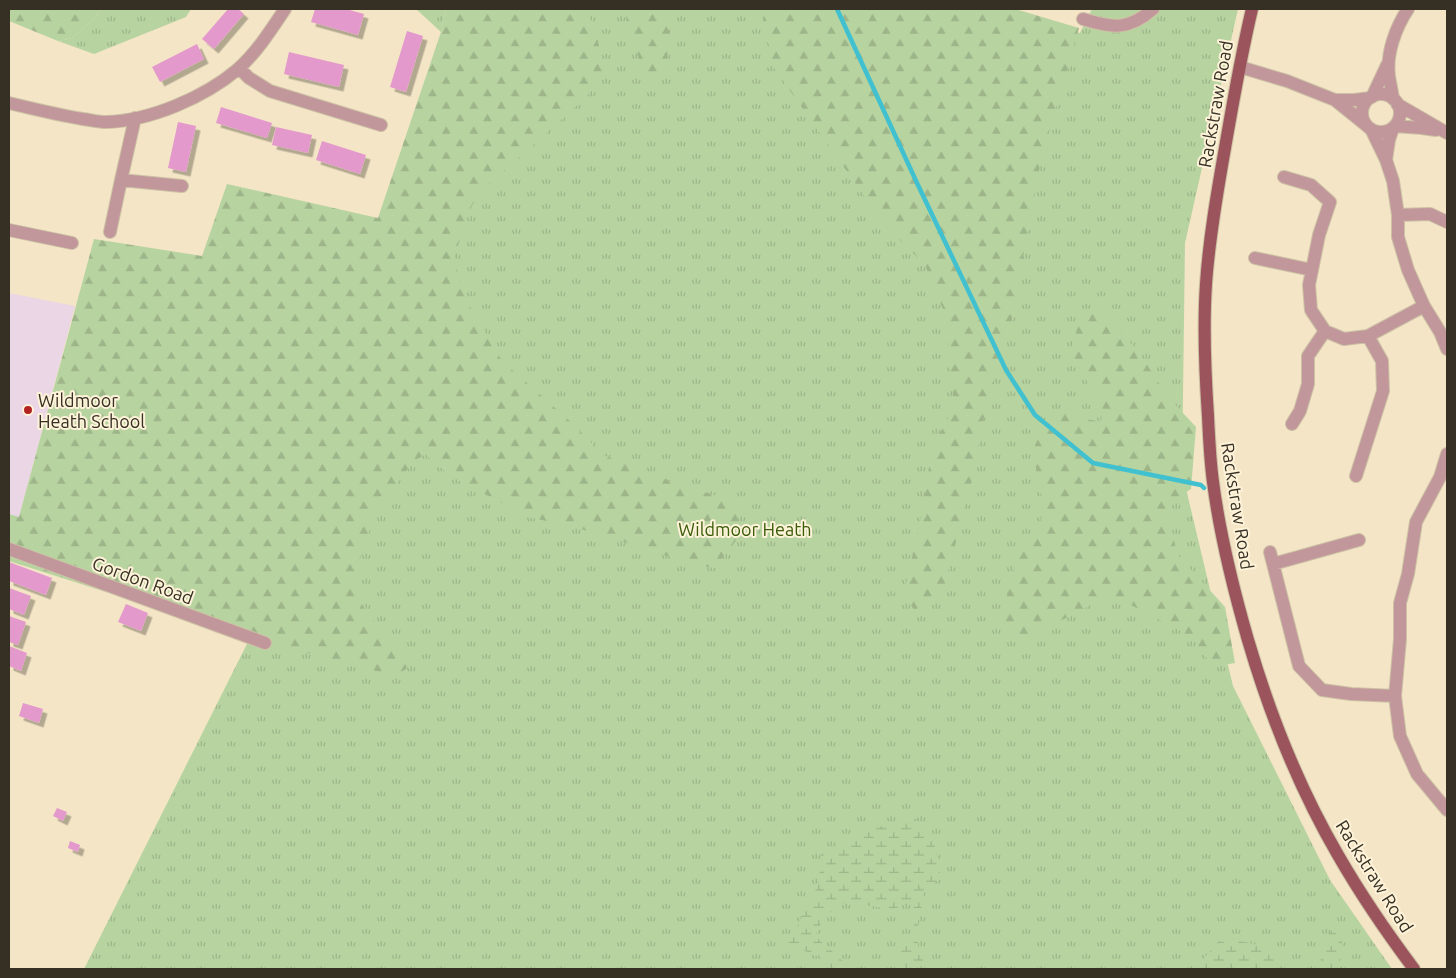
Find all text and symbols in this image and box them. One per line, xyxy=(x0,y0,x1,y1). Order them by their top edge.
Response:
street label: Rackstraw Road xyxy=(1194,39,1236,169)
place label: Wildmoor Heath School xyxy=(38,390,145,431)
marker: Wildmoor Heath School xyxy=(22,404,34,416)
street label: Rackstraw Road xyxy=(1218,441,1258,571)
park label: Wildmoor Heath xyxy=(678,519,812,539)
street label: Gordon Road xyxy=(90,552,196,608)
street label: Rackstraw Road xyxy=(1332,816,1418,936)

